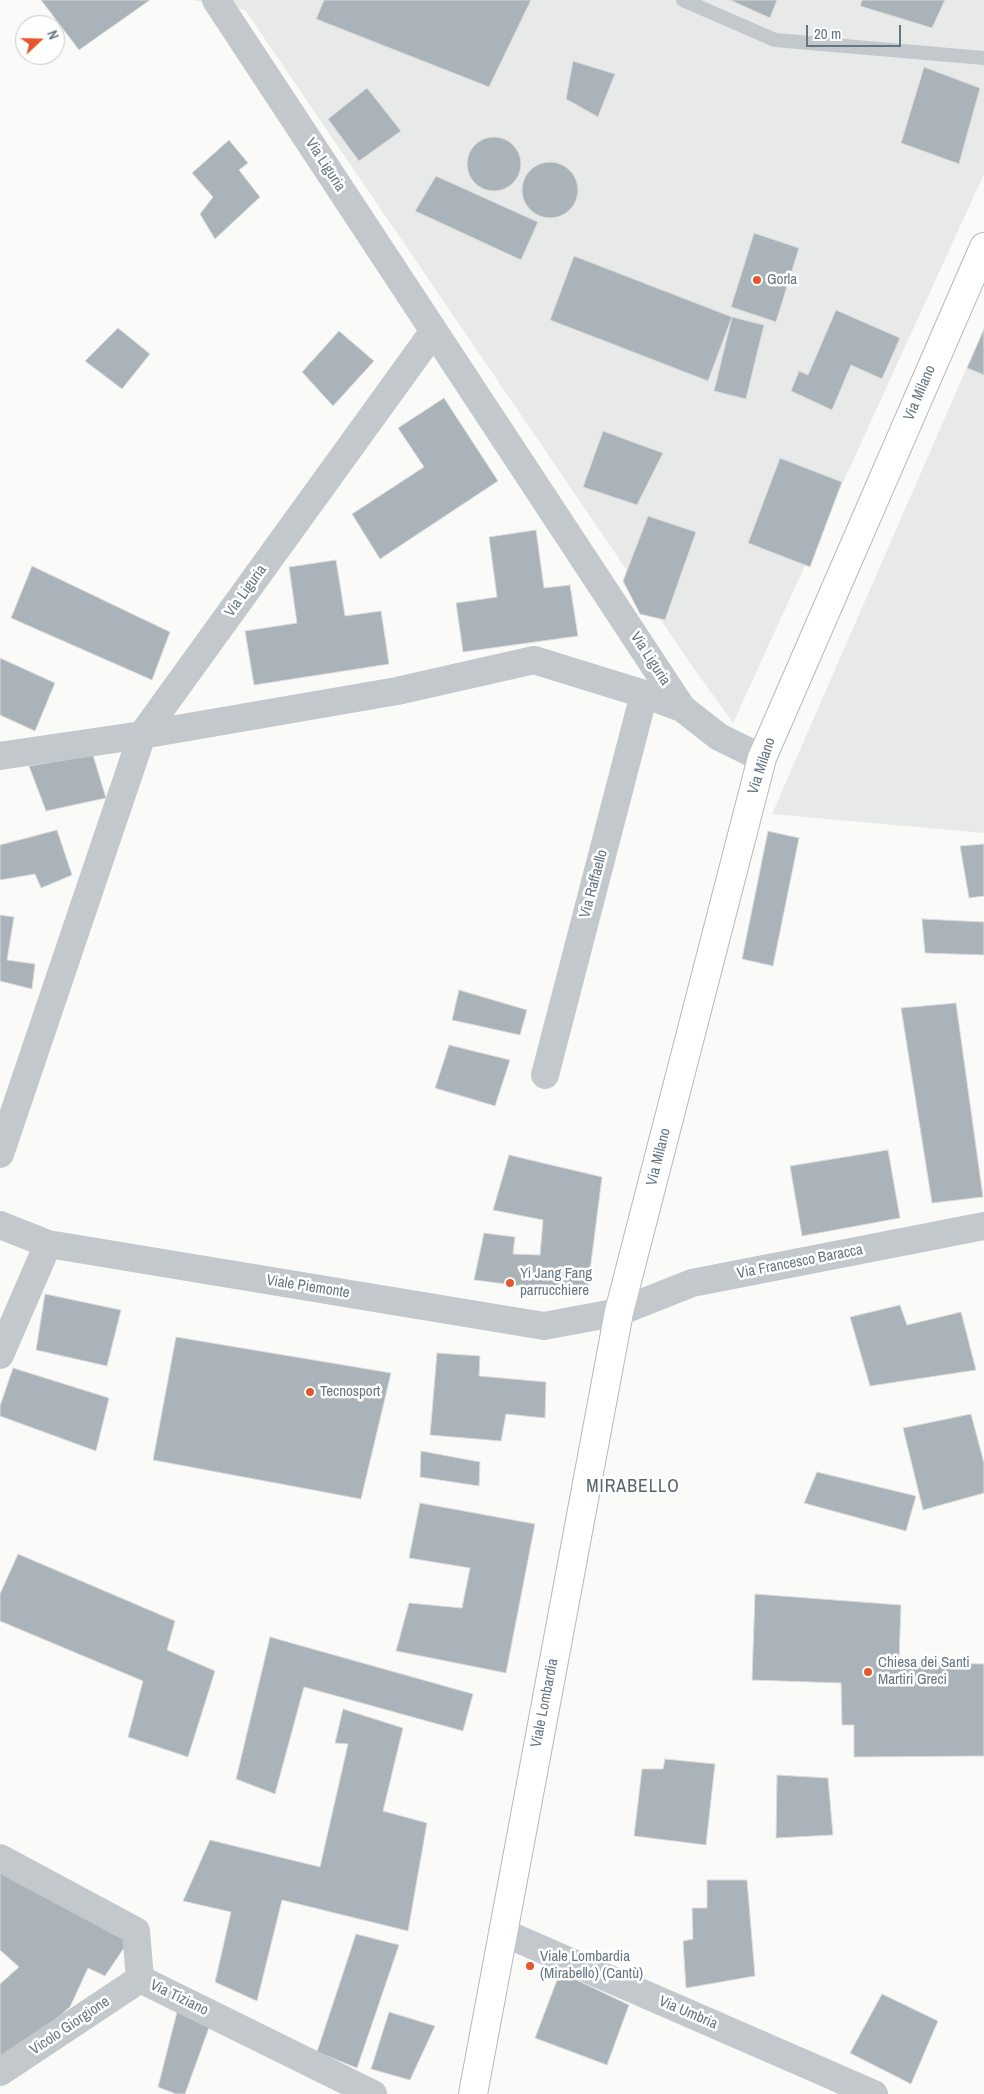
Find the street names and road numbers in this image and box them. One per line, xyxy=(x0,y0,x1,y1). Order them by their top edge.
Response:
street label: Via Liguria xyxy=(301,135,349,195)
street label: Via Milano xyxy=(900,363,940,423)
street label: Via Liguria xyxy=(221,561,271,621)
street label: Via Liguria xyxy=(626,629,674,689)
street label: Via Milano xyxy=(744,735,780,797)
street label: Via Raffaello xyxy=(576,848,612,920)
street label: Via Milano xyxy=(643,1126,675,1188)
street label: Via Francesco Baracca xyxy=(736,1241,864,1283)
street label: Viale Piemonte xyxy=(265,1272,351,1302)
street label: Viale Lombardia xyxy=(528,1657,562,1749)
street label: Via Tiziano xyxy=(147,1976,211,2020)
street label: Vicolo Giorgione xyxy=(27,1993,113,2059)
street label: Via Umbria xyxy=(656,1993,720,2033)

